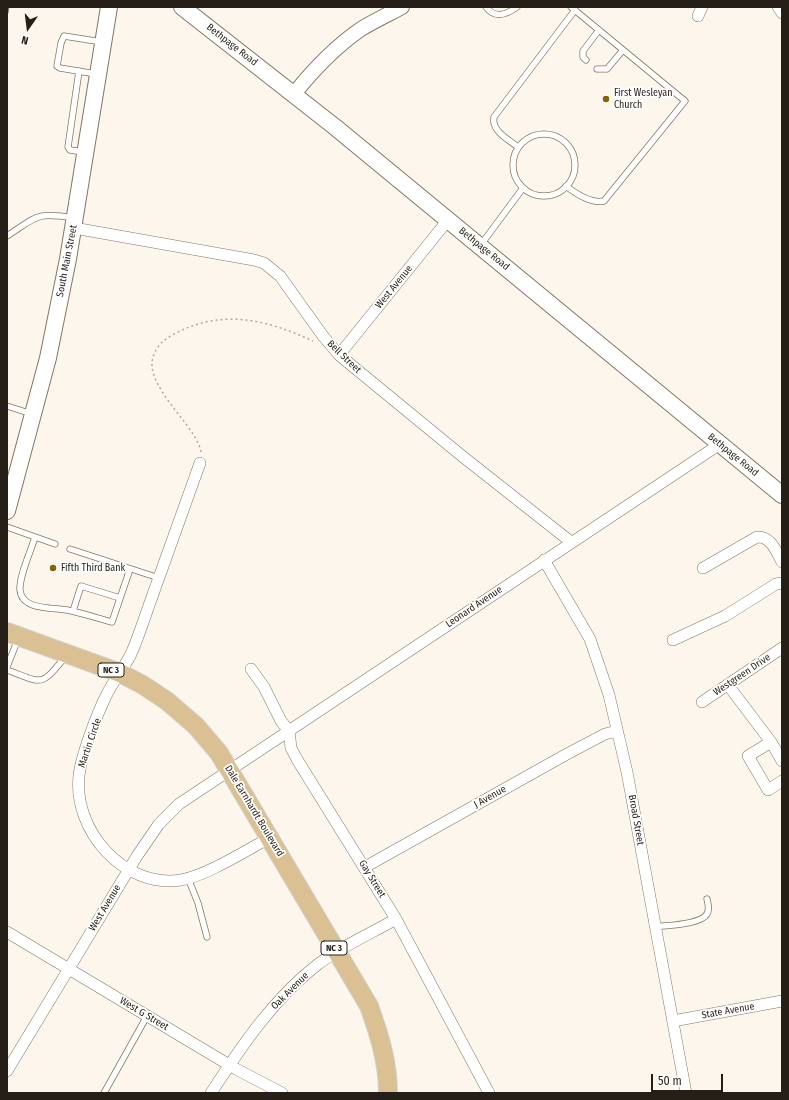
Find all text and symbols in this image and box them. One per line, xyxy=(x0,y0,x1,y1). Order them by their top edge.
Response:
north arrow xyxy=(8,8,48,48)
street label: Bethpage Road xyxy=(204,21,260,69)
text: N xyxy=(20,33,30,47)
place label: First Wesleyan Church xyxy=(614,87,672,110)
marker: First Wesleyan Church xyxy=(601,94,611,104)
street label: South Main Street xyxy=(54,224,80,298)
street label: Bethpage Road xyxy=(456,225,512,273)
street label: West Avenue xyxy=(373,263,415,311)
street label: Bell Street xyxy=(324,338,364,376)
street label: Bethpage Road xyxy=(705,431,761,479)
place label: Fifth Third Bank xyxy=(61,562,125,574)
marker: Fifth Third Bank xyxy=(48,563,58,573)
street label: Leonard Avenue xyxy=(443,584,505,630)
street label: Westgreen Drive xyxy=(711,651,773,699)
road number: NC 3 xyxy=(98,663,124,677)
street label: Martin Circle xyxy=(76,717,104,769)
street label: Dale Earnhardt Boulevard xyxy=(222,763,286,859)
street label: J Avenue xyxy=(472,783,508,811)
street label: Broad Street xyxy=(626,794,646,846)
street label: Gay Street xyxy=(356,858,388,900)
street label: West Avenue xyxy=(86,883,124,933)
road number: NC 3 xyxy=(321,941,347,955)
street label: Oak Avenue xyxy=(269,970,311,1012)
street label: West G Street xyxy=(117,995,171,1033)
street label: State Avenue xyxy=(701,1000,755,1022)
scale bar xyxy=(653,1066,725,1092)
text: 50 m xyxy=(658,1074,682,1088)

